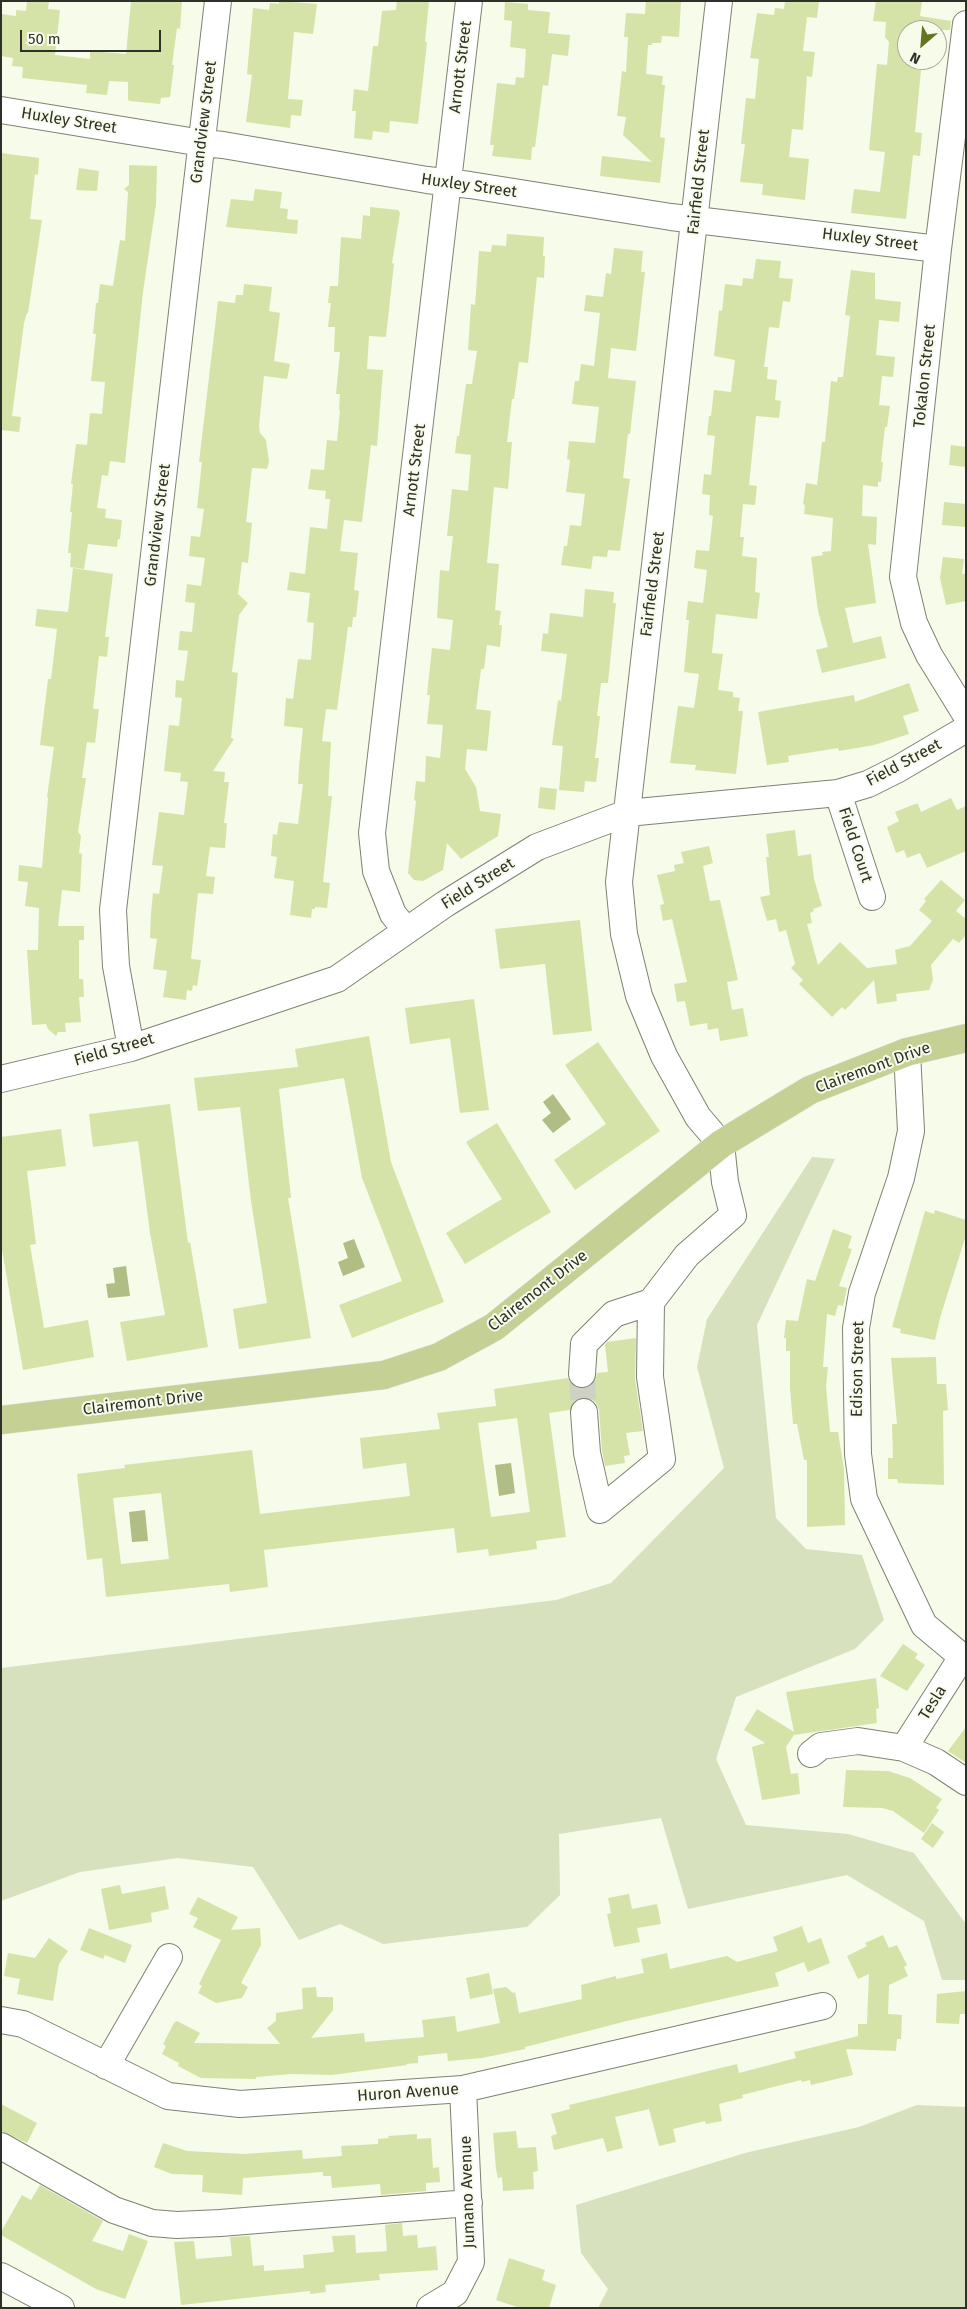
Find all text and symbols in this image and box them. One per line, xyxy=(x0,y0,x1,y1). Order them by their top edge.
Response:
scale bar xyxy=(22,20,164,52)
street label: Arnott Street xyxy=(446,20,476,114)
north arrow xyxy=(897,20,947,70)
text: 50 m xyxy=(28,30,61,48)
text: N xyxy=(907,48,923,68)
street label: Grandview Street xyxy=(187,59,221,185)
street label: Huxley Street xyxy=(20,104,118,138)
street label: Fairfield Street xyxy=(684,128,714,236)
street label: Huxley Street xyxy=(420,170,518,202)
street label: Huxley Street xyxy=(821,225,919,255)
street label: Tokalon Street xyxy=(910,323,940,429)
street label: Arnott Street xyxy=(400,423,430,517)
street label: Grandview Street xyxy=(141,462,175,588)
street label: Fairfield Street xyxy=(637,530,669,638)
street label: Field Street xyxy=(863,735,945,791)
street label: Field Court xyxy=(834,805,876,885)
street label: Field Street xyxy=(438,854,518,914)
street label: Field Street xyxy=(72,1029,156,1071)
street label: Clairemont Drive xyxy=(813,1038,933,1098)
street label: Clairemont Drive xyxy=(484,1246,592,1336)
street label: Edison Street xyxy=(848,1321,868,1417)
street label: Clairemont Drive xyxy=(82,1386,204,1420)
street label: Tesla xyxy=(915,1682,951,1724)
street label: Huron Avenue xyxy=(356,2080,460,2106)
street label: Jumano Avenue xyxy=(456,2135,480,2249)

